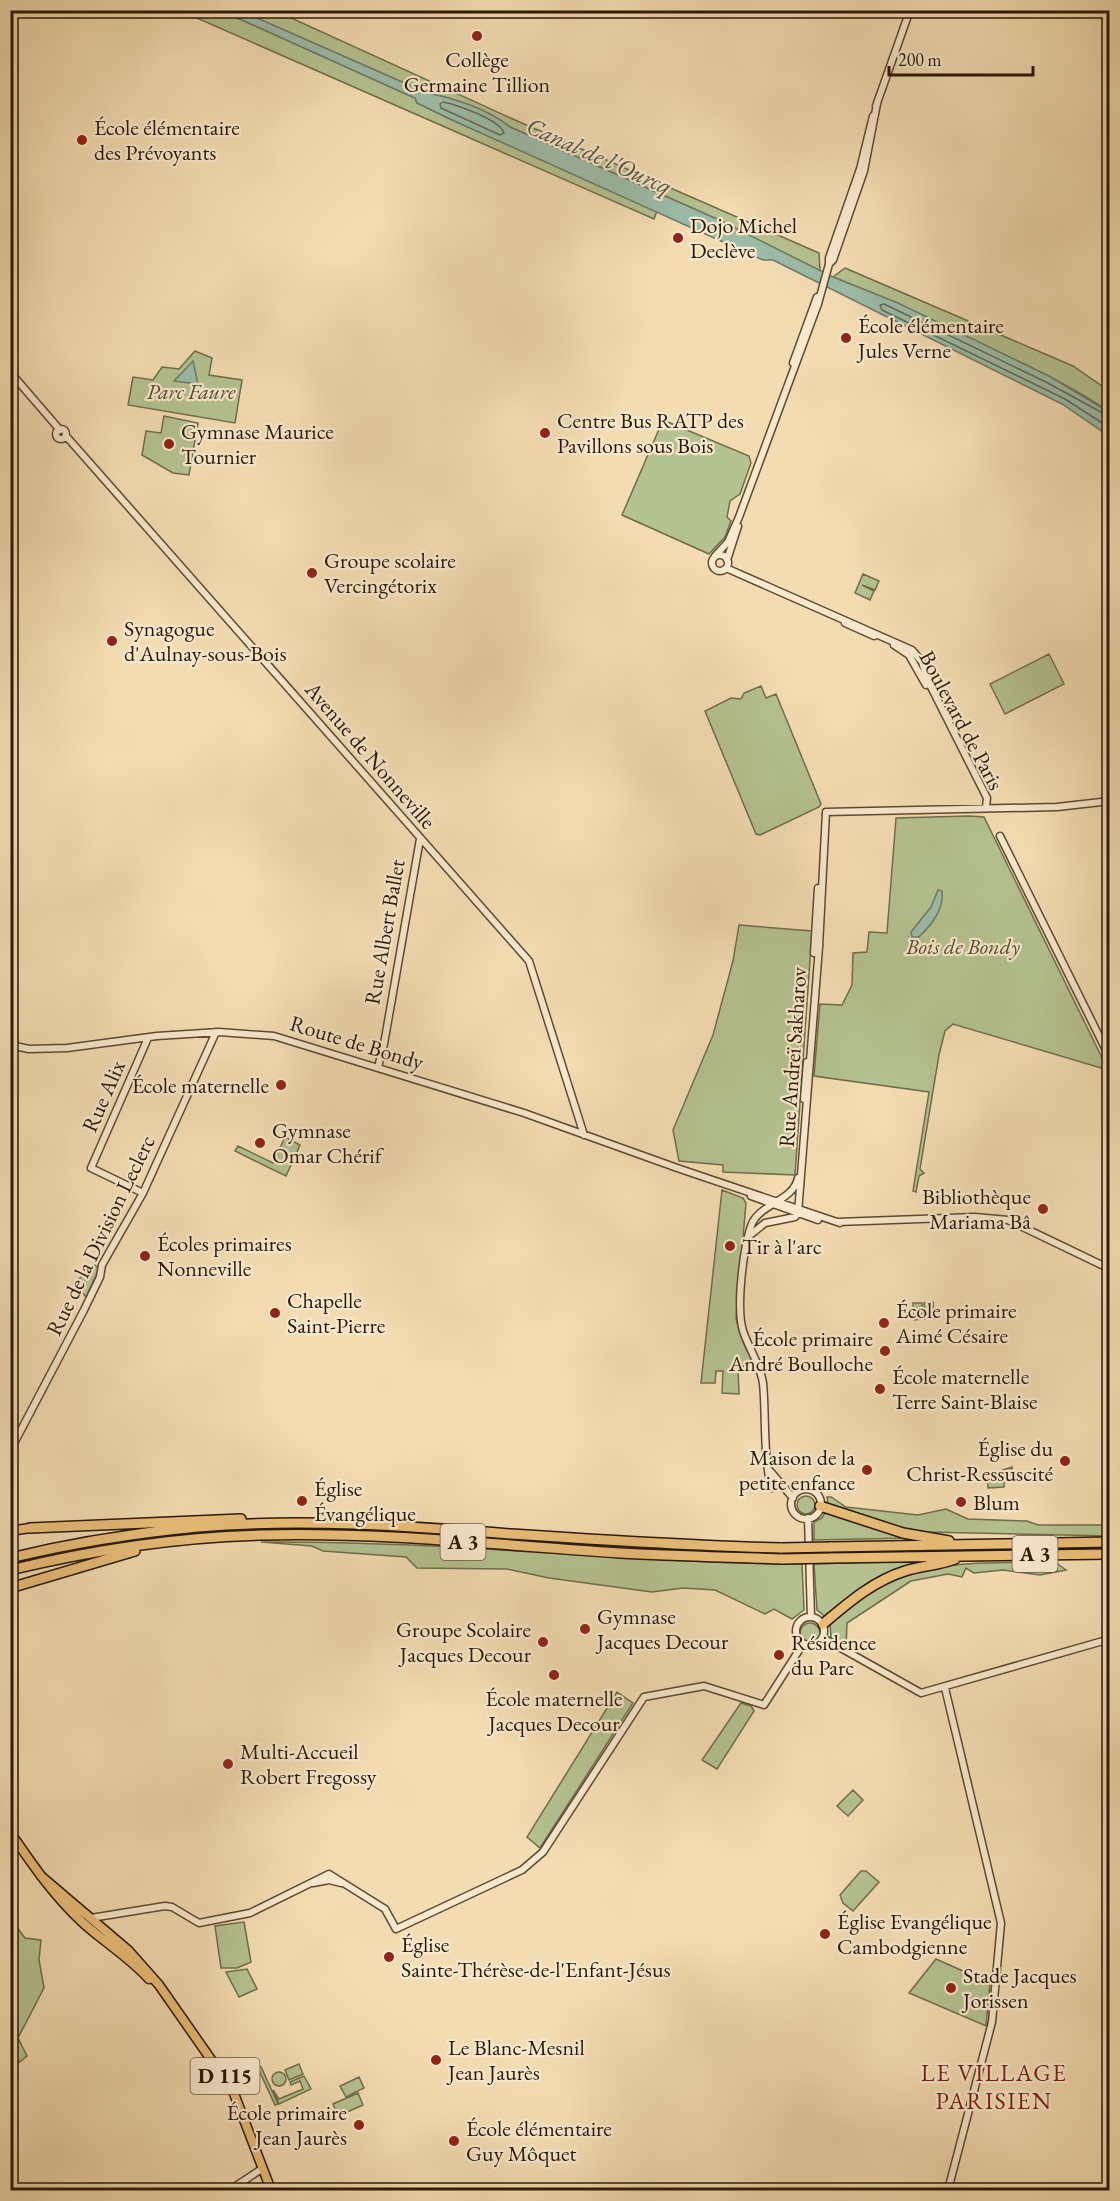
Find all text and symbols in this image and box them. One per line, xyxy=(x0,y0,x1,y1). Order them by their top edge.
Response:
marker: Collège Germaine Tillion xyxy=(470,29,484,43)
scale bar xyxy=(889,39,1033,77)
place label: Collège Germaine Tillion xyxy=(404,45,551,99)
text: 200 m xyxy=(898,48,942,71)
water label: Canal de l'Ourcq xyxy=(522,110,677,202)
place label: École élémentaire des Prévoyants xyxy=(94,113,240,167)
marker: École élémentaire des Prévoyants xyxy=(75,133,89,147)
place label: Dojo Michel Declève xyxy=(690,211,797,265)
marker: Dojo Michel Declève xyxy=(671,231,685,245)
place label: École élémentaire Jules Verne xyxy=(856,311,1004,365)
marker: École élémentaire Jules Verne xyxy=(839,331,853,345)
park label: Parc Faure xyxy=(146,377,236,406)
place label: Centre Bus RATP des Pavillons sous Bois xyxy=(557,406,744,460)
place label: Gymnase Maurice Tournier xyxy=(181,417,334,471)
marker: Centre Bus RATP des Pavillons sous Bois xyxy=(538,426,552,440)
marker: Gymnase Maurice Tournier xyxy=(162,437,176,451)
place label: Groupe scolaire Vercingétorix xyxy=(324,546,456,600)
marker: Groupe scolaire Vercingétorix xyxy=(305,566,319,580)
place label: Synagogue d'Aulnay-sous-Bois xyxy=(124,614,287,668)
marker: Synagogue d'Aulnay-sous-Bois xyxy=(105,634,119,648)
street label: Boulevard de Paris xyxy=(913,645,1011,795)
street label: Avenue de Nonneville xyxy=(298,675,443,835)
street label: Rue Albert Ballet xyxy=(357,857,412,1007)
park label: Bois de Bondy xyxy=(905,932,1020,961)
street label: Rue Andreï Sakharov xyxy=(772,965,813,1148)
street label: Route de Bondy xyxy=(286,1008,428,1077)
street label: Rue Alix xyxy=(75,1055,132,1137)
place label: École maternelle xyxy=(132,1071,269,1100)
marker: École maternelle xyxy=(274,1078,288,1092)
place label: Gymnase Omar Chérif xyxy=(272,1116,385,1170)
street label: Rue de la Division Leclerc xyxy=(39,1130,162,1340)
marker: Gymnase Omar Chérif xyxy=(253,1136,267,1150)
place label: Bibliothèque Mariama Bâ xyxy=(922,1182,1031,1236)
marker: Bibliothèque Mariama Bâ xyxy=(1036,1202,1050,1216)
place label: Écoles primaires Nonneville xyxy=(157,1229,292,1283)
place label: Tir à l'arc xyxy=(742,1232,822,1261)
marker: Tir à l'arc xyxy=(723,1239,737,1253)
marker: Écoles primaires Nonneville xyxy=(138,1249,152,1263)
place label: Chapelle Saint-Pierre xyxy=(287,1286,386,1340)
place label: École primaire Aimé Césaire xyxy=(895,1296,1017,1350)
marker: Chapelle Saint-Pierre xyxy=(268,1306,282,1320)
marker: École primaire Aimé Césaire xyxy=(877,1316,891,1330)
place label: École primaire André Boulloche xyxy=(728,1324,873,1378)
marker: École primaire André Boulloche xyxy=(878,1344,892,1358)
place label: École maternelle Terre Saint-Blaise xyxy=(892,1362,1038,1416)
marker: École maternelle Terre Saint-Blaise xyxy=(873,1382,887,1396)
place label: Église du Christ-Ressuscité xyxy=(906,1434,1053,1488)
place label: Maison de la petite enfance xyxy=(739,1443,855,1497)
marker: Église du Christ-Ressuscité xyxy=(1058,1454,1072,1468)
marker: Maison de la petite enfance xyxy=(860,1463,874,1477)
place label: Église Évangélique xyxy=(314,1474,416,1528)
place label: Blum xyxy=(973,1488,1020,1517)
marker: Église Évangélique xyxy=(295,1494,309,1508)
marker: Blum xyxy=(954,1495,968,1509)
road number: A 3 xyxy=(440,1524,486,1560)
road number: A 3 xyxy=(1012,1536,1058,1572)
place label: Gymnase Jacques Decour xyxy=(595,1602,729,1656)
place label: Groupe Scolaire Jacques Decour xyxy=(396,1615,532,1669)
marker: Gymnase Jacques Decour xyxy=(578,1622,592,1636)
place label: Résidence du Parc xyxy=(791,1628,877,1682)
marker: Groupe Scolaire Jacques Decour xyxy=(536,1635,550,1649)
marker: Résidence du Parc xyxy=(772,1648,786,1662)
marker: École maternelle Jacques Decour xyxy=(547,1668,561,1682)
place label: École maternelle Jacques Decour xyxy=(485,1684,623,1738)
place label: Multi-Accueil Robert Fregossy xyxy=(240,1737,377,1791)
marker: Multi-Accueil Robert Fregossy xyxy=(221,1757,235,1771)
place label: Église Evangélique Cambodgienne xyxy=(837,1907,992,1961)
marker: Église Evangélique Cambodgienne xyxy=(818,1927,832,1941)
place label: Église Sainte-Thérèse-de-l'Enfant-Jésus xyxy=(401,1930,671,1984)
marker: Église Sainte-Thérèse-de-l'Enfant-Jésus xyxy=(382,1950,396,1964)
place label: Stade Jacques Jorissen xyxy=(961,1961,1077,2015)
marker: Stade Jacques Jorissen xyxy=(944,1981,958,1995)
place label: Le Blanc-Mesnil Jean Jaurès xyxy=(446,2033,585,2087)
marker: Le Blanc-Mesnil Jean Jaurès xyxy=(429,2053,443,2067)
district label: LE VILLAGE PARISIEN xyxy=(921,2057,1067,2116)
road number: D 115 xyxy=(190,2058,260,2094)
place label: École primaire Jean Jaurès xyxy=(226,2098,347,2152)
place label: École élémentaire Guy Môquet xyxy=(466,2114,612,2168)
marker: École primaire Jean Jaurès xyxy=(352,2118,366,2132)
marker: École élémentaire Guy Môquet xyxy=(447,2134,461,2148)

